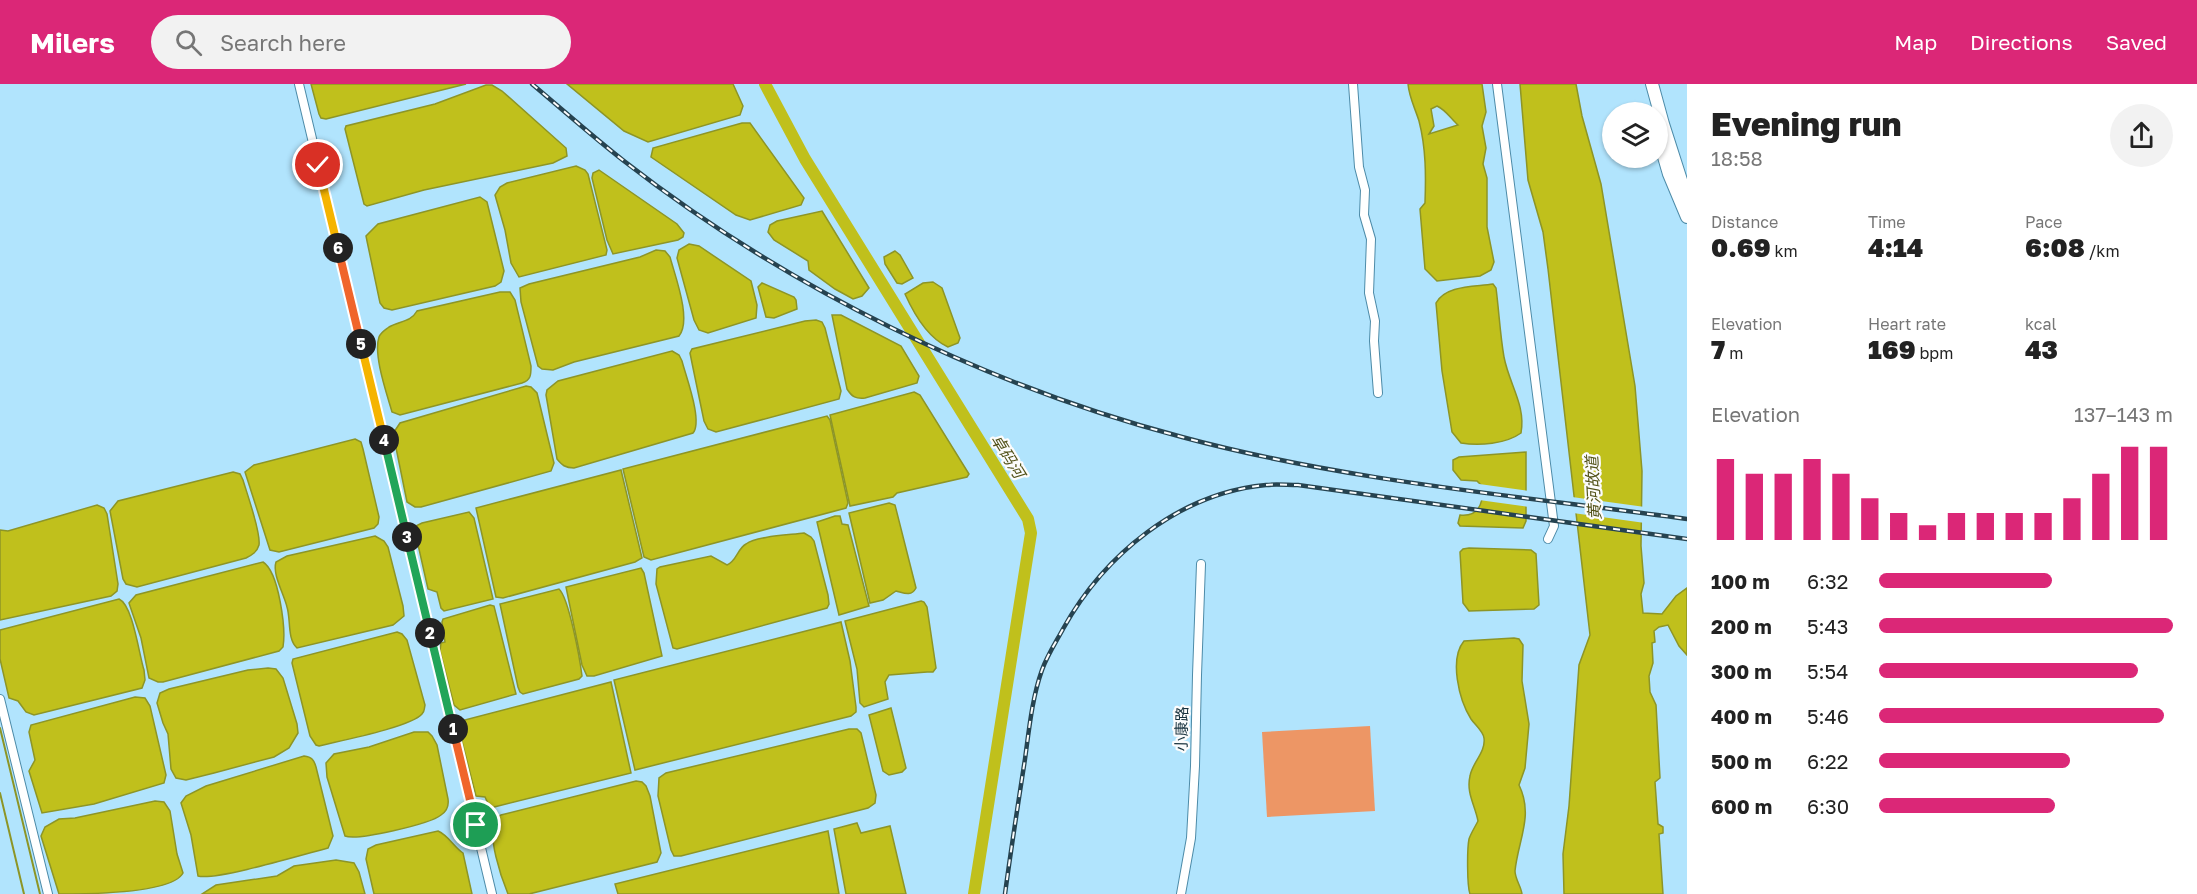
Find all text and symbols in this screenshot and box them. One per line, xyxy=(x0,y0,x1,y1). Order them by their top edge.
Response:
search box xyxy=(151,15,571,69)
text: Milers xyxy=(30,26,115,59)
icon: search xyxy=(172,26,205,59)
text: Search here xyxy=(220,29,346,56)
text: Map xyxy=(1894,29,1937,55)
text: Directions xyxy=(1970,29,2073,55)
text: Saved xyxy=(2106,29,2167,55)
map controls xyxy=(1602,102,1668,168)
button: layers xyxy=(1602,102,1668,168)
text: Evening run xyxy=(1711,104,1902,143)
button: share xyxy=(2110,104,2173,167)
pin xyxy=(292,139,343,190)
text: 18:58 xyxy=(1711,146,1763,170)
icon: check xyxy=(301,148,334,181)
text: Distance xyxy=(1711,212,1778,232)
text: Time xyxy=(1868,212,1906,232)
text: Pace xyxy=(2025,212,2062,232)
text: 0.69 xyxy=(1711,232,1771,263)
text: 4:14 xyxy=(1868,232,1923,263)
text: 6:08 xyxy=(2025,232,2085,263)
pin: 6 xyxy=(323,233,353,263)
text: 6 xyxy=(333,238,343,258)
text: km xyxy=(1771,241,1798,261)
text: /km xyxy=(2085,241,2120,261)
text: Elevation xyxy=(1711,314,1782,334)
text: Heart rate xyxy=(1868,314,1946,334)
text: kcal xyxy=(2025,314,2057,334)
pin: 5 xyxy=(346,329,376,359)
text: 5 xyxy=(356,334,366,354)
text: 7 xyxy=(1711,334,1725,365)
text: 169 xyxy=(1868,334,1916,365)
text: 43 xyxy=(2025,334,2058,365)
text: m xyxy=(1725,343,1743,363)
text: bpm xyxy=(1916,343,1953,363)
text: Elevation xyxy=(1711,402,1800,426)
text: 137–143 m xyxy=(2074,402,2173,426)
pin: 4 xyxy=(369,425,399,455)
text: 4 xyxy=(379,430,389,450)
water label: 卓码河 xyxy=(987,430,1031,484)
water label: 黄河故道 xyxy=(1581,454,1605,520)
pin: 3 xyxy=(392,522,422,552)
text: 3 xyxy=(402,527,412,547)
text: 100 m xyxy=(1711,569,1770,593)
text: 6:32 xyxy=(1807,569,1848,593)
text: 200 m xyxy=(1711,614,1772,638)
text: 5:43 xyxy=(1807,614,1849,638)
pin: 2 xyxy=(415,618,445,648)
text: 2 xyxy=(425,623,435,643)
text: 300 m xyxy=(1711,659,1772,683)
text: 5:54 xyxy=(1807,659,1848,683)
text: 400 m xyxy=(1711,704,1772,728)
text: 5:46 xyxy=(1807,704,1849,728)
street label: 小康路 xyxy=(1172,706,1190,752)
pin: 1 xyxy=(438,714,468,744)
text: 1 xyxy=(449,719,457,739)
text: 500 m xyxy=(1711,749,1772,773)
text: 6:22 xyxy=(1807,749,1848,773)
text: 600 m xyxy=(1711,794,1772,818)
text: 6:30 xyxy=(1807,794,1849,818)
pin xyxy=(450,799,501,850)
icon: arrive xyxy=(459,808,492,841)

